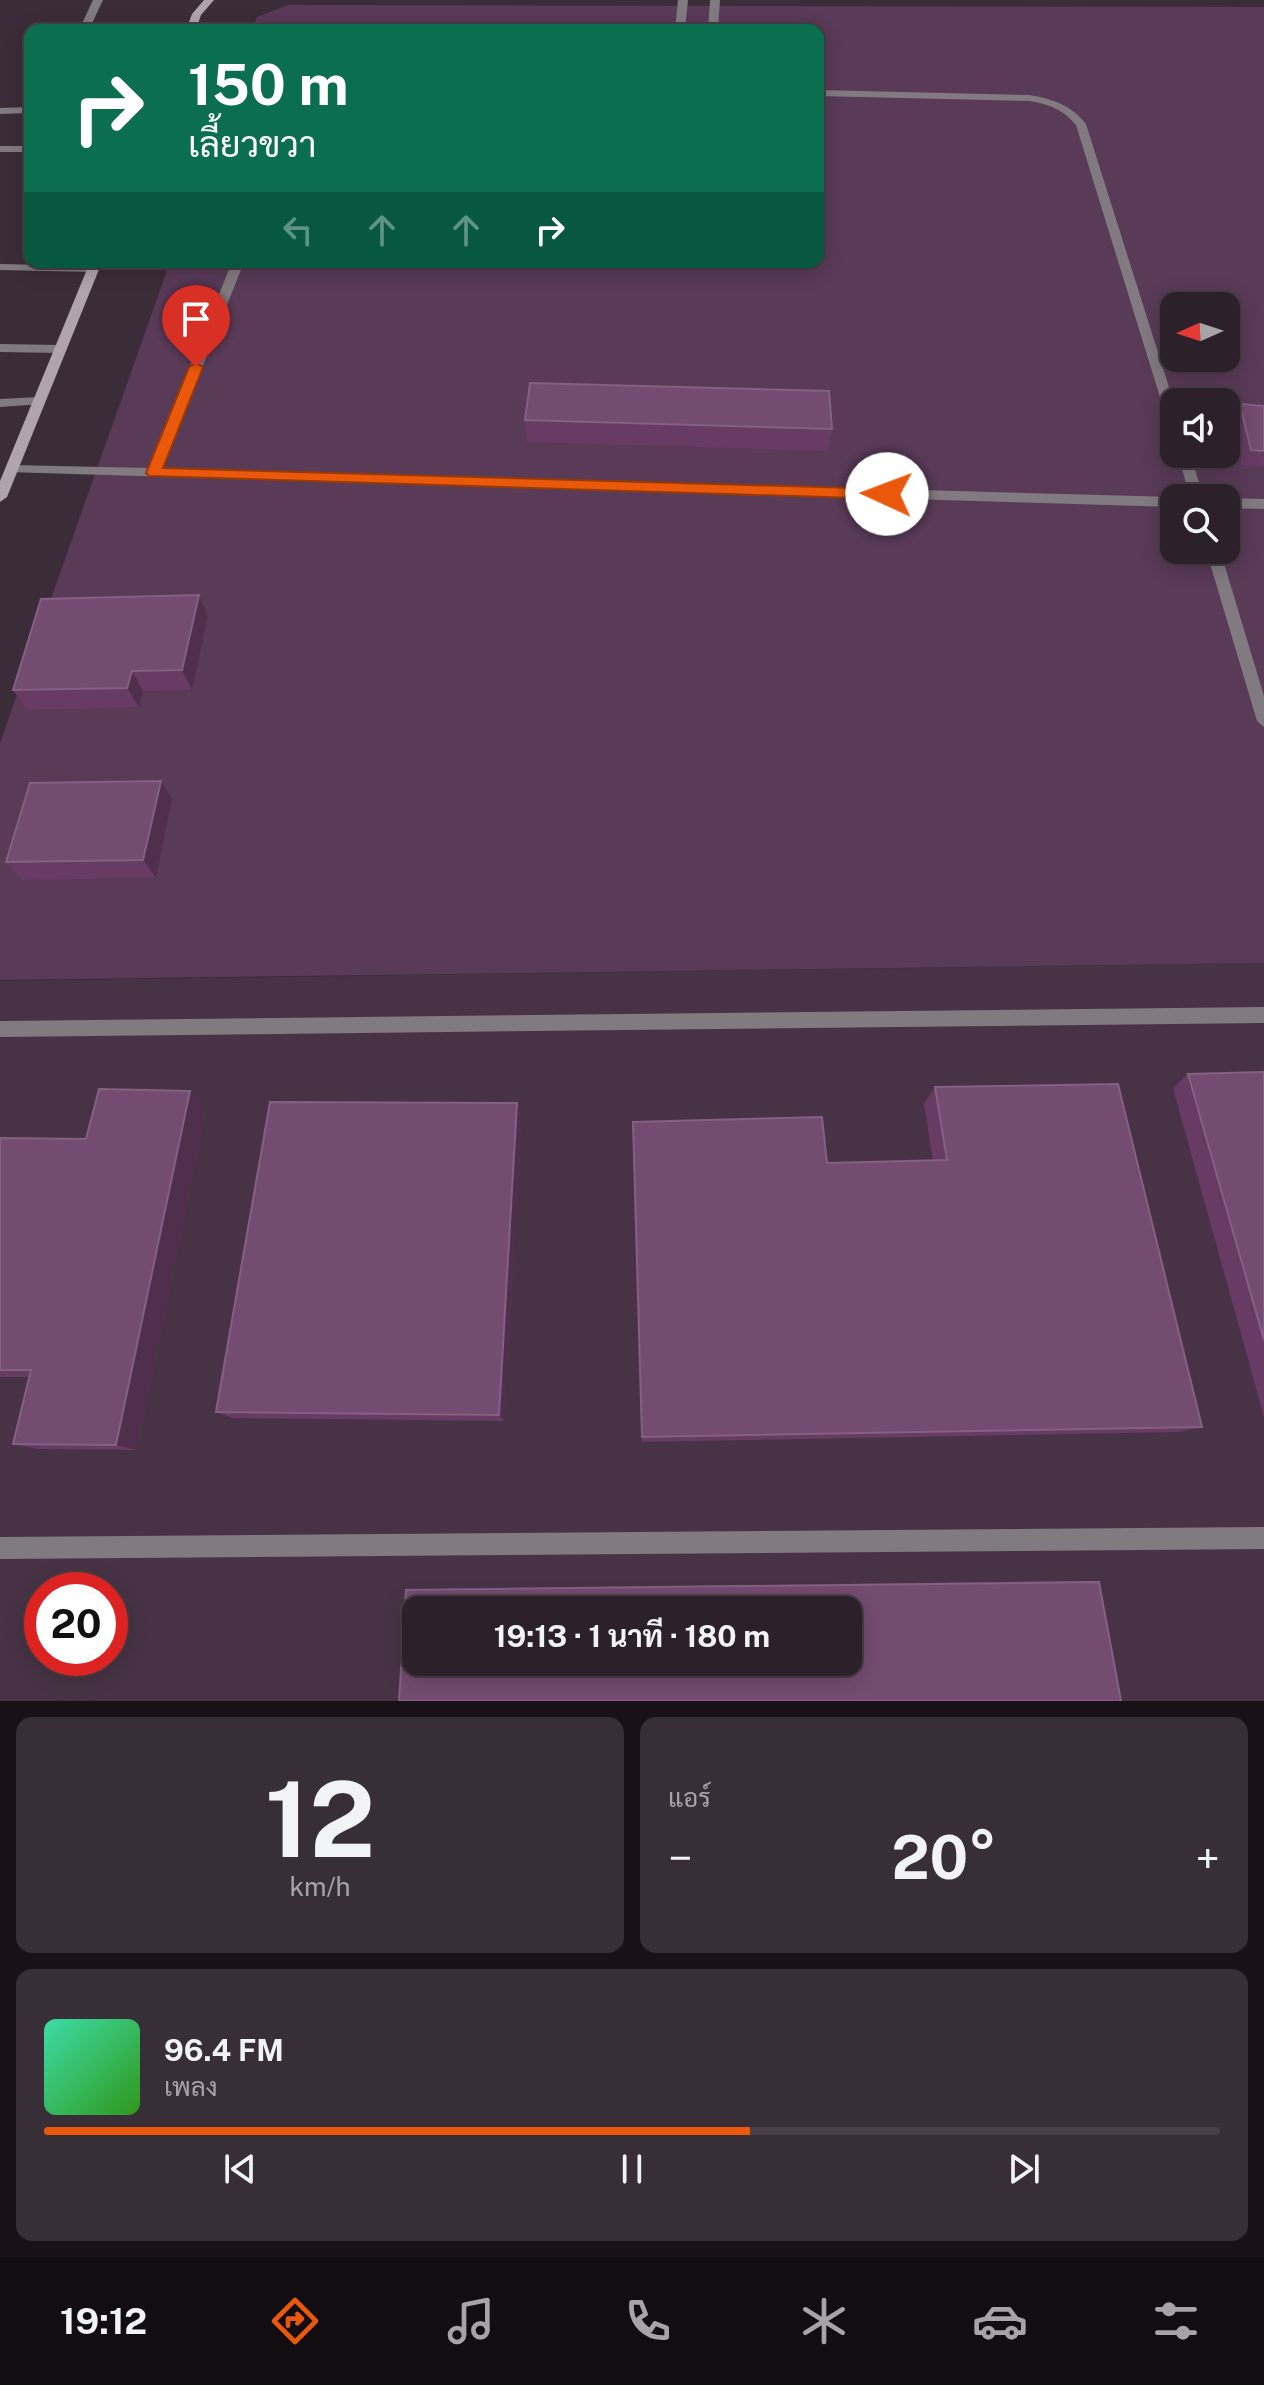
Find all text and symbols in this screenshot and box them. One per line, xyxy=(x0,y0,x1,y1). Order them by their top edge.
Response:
text: 150 m xyxy=(188,52,349,118)
icon: right xyxy=(56,56,160,160)
text: เลี้ยวขวา xyxy=(188,123,316,165)
icon: left xyxy=(276,208,320,252)
icon: ahead xyxy=(360,208,404,252)
icon: ahead xyxy=(444,208,488,252)
icon: right xyxy=(528,208,572,252)
pin xyxy=(162,285,230,367)
north arrow xyxy=(1160,292,1240,372)
map controls xyxy=(1160,292,1240,564)
icon: arrive xyxy=(174,297,218,341)
button: sound xyxy=(1160,388,1240,468)
position arrow xyxy=(845,452,929,536)
button: search xyxy=(1160,484,1240,564)
speed limit sign: 20 xyxy=(24,1572,128,1676)
text: 19:13 · 1 นาที · 180 m xyxy=(494,1618,770,1654)
text: 12 xyxy=(265,1758,375,1880)
text: แอร์ xyxy=(668,1782,711,1813)
text: 20° xyxy=(891,1822,997,1893)
text: − xyxy=(668,1832,692,1884)
text: + xyxy=(1196,1832,1220,1884)
text: km/h xyxy=(289,1871,351,1902)
text: 96.4 FM xyxy=(164,2032,284,2068)
text: เพลง xyxy=(164,2071,218,2102)
icon: previous xyxy=(218,2147,262,2191)
icon: pause xyxy=(610,2147,654,2191)
icon: next xyxy=(1002,2147,1046,2191)
icon: directions xyxy=(267,2293,323,2349)
icon: music xyxy=(443,2293,499,2349)
icon: phone xyxy=(620,2293,676,2349)
icon: climate xyxy=(796,2293,852,2349)
icon: car xyxy=(972,2293,1028,2349)
icon: filters xyxy=(1148,2293,1204,2349)
text: 19:12 xyxy=(60,2300,147,2342)

